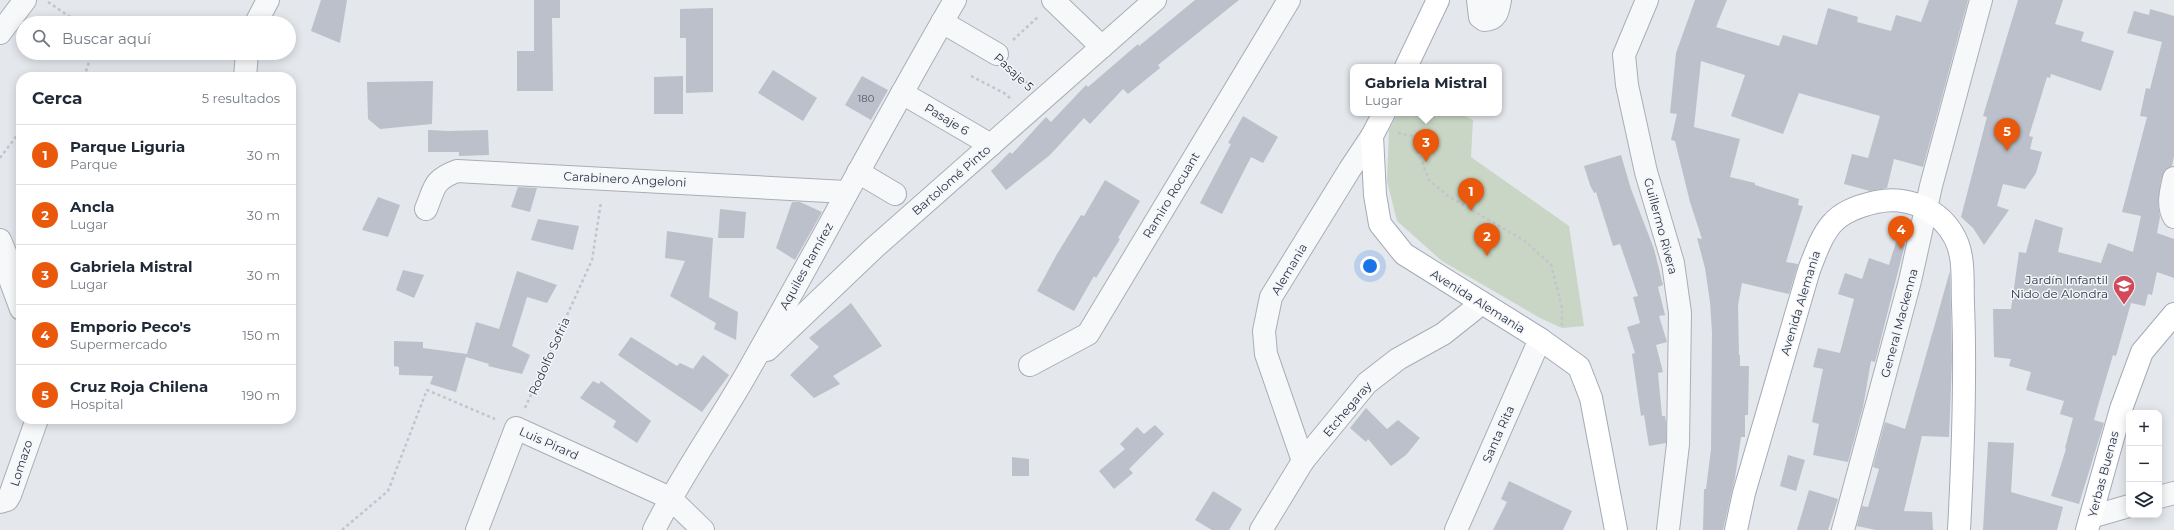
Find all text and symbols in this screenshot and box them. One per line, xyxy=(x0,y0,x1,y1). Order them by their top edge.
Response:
search box xyxy=(16,16,296,60)
icon: search xyxy=(30,27,52,49)
text: Buscar aquí xyxy=(62,29,151,48)
street label: Pasaje 5 xyxy=(991,50,1037,94)
popup xyxy=(1350,64,1502,116)
text: Gabriela Mistral xyxy=(1365,73,1487,92)
text: Cerca xyxy=(32,88,82,108)
text: 5 resultados xyxy=(202,90,280,106)
house number: 180 xyxy=(858,92,875,105)
text: Lugar xyxy=(1365,92,1403,108)
street label: Pasaje 6 xyxy=(922,100,972,138)
pin: 5 xyxy=(1994,118,2020,151)
pin: 3 xyxy=(1413,129,1439,162)
text: Parque Liguria xyxy=(70,137,185,156)
street label: Bartolomé Pinto xyxy=(909,142,993,218)
text: 1 xyxy=(42,147,48,163)
text: 30 m xyxy=(247,147,280,163)
street label: Ramiro Rocuant xyxy=(1139,149,1203,241)
text: Parque xyxy=(70,156,117,172)
street label: Carabinero Angeloni xyxy=(563,168,687,190)
street label: Guillermo Rivera xyxy=(1641,176,1681,276)
pin: 1 xyxy=(1458,178,1484,211)
text: Ancla xyxy=(70,197,115,216)
text: 2 xyxy=(41,207,49,223)
text: 30 m xyxy=(247,207,280,223)
text: Lugar xyxy=(70,216,108,232)
pin: 4 xyxy=(1888,216,1914,249)
street label: Aquiles Ramírez xyxy=(776,220,836,312)
pin: 2 xyxy=(1474,223,1500,256)
street label: Alemania xyxy=(1268,241,1310,297)
street label: Avenida Alemania xyxy=(1777,249,1823,357)
your location xyxy=(1360,256,1380,276)
text: Gabriela Mistral xyxy=(70,257,193,276)
street label: Avenida Alemania xyxy=(1428,266,1528,336)
text: 3 xyxy=(41,267,49,283)
text: 30 m xyxy=(247,267,280,283)
street label: General Mackenna xyxy=(1877,267,1921,379)
place label: Jardín Infantil Nido de Alondra xyxy=(2011,272,2108,301)
school or university icon: Jardín Infantil Nido de Alondra xyxy=(2111,273,2137,306)
text: Lugar xyxy=(70,276,108,292)
street label: Rodolfo Sofria xyxy=(525,315,573,397)
text: Emporio Peco's xyxy=(70,317,191,336)
text: 4 xyxy=(41,327,49,343)
text: 150 m xyxy=(242,327,280,343)
text: Supermercado xyxy=(70,336,167,352)
text: Cruz Roja Chilena xyxy=(70,377,208,396)
street label: Etchegaray xyxy=(1320,378,1375,440)
text: 5 xyxy=(41,387,49,403)
text: 190 m xyxy=(242,387,280,403)
text: Hospital xyxy=(70,396,123,412)
street label: Santa Rita xyxy=(1479,403,1517,465)
map controls xyxy=(2126,410,2162,518)
button: + xyxy=(2126,410,2162,446)
street label: Luis Pirard xyxy=(517,423,581,463)
street label: Yerbas Buenas xyxy=(2084,429,2122,519)
street label: Lomazo xyxy=(6,438,36,488)
button: − xyxy=(2126,446,2162,482)
button: layers xyxy=(2126,482,2162,518)

